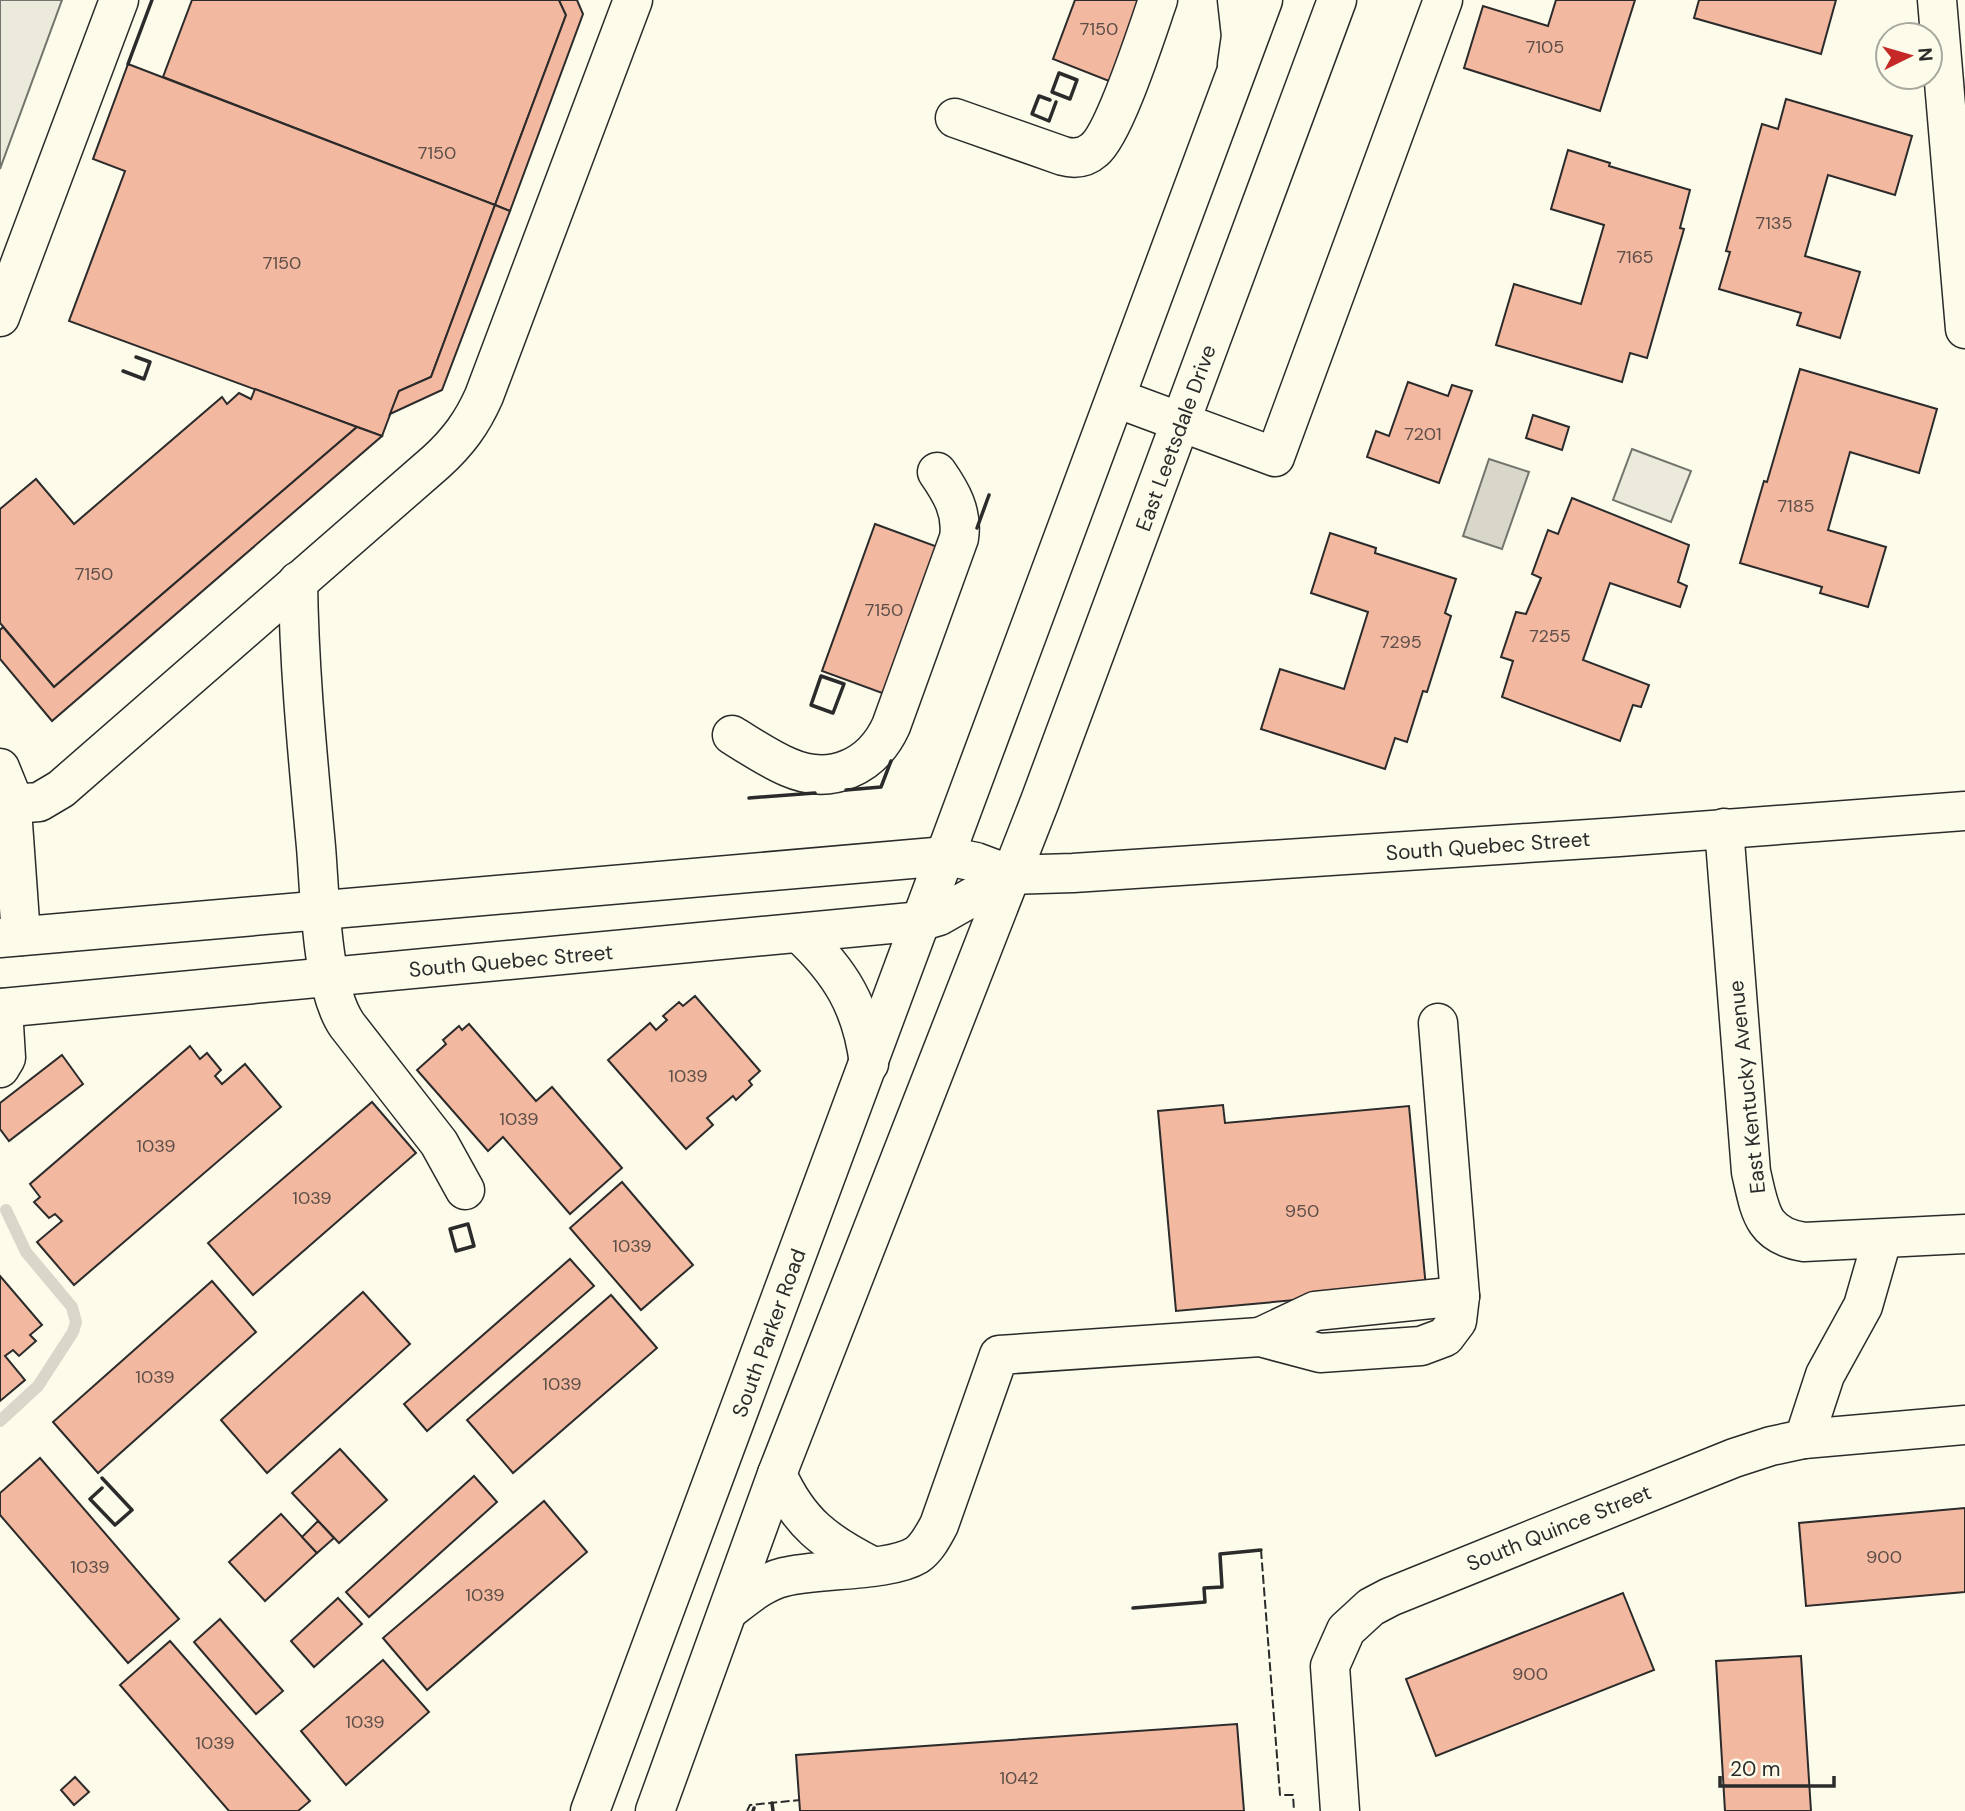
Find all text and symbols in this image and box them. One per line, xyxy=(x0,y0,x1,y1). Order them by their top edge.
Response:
house number: 7150 xyxy=(1080,17,1118,41)
north arrow xyxy=(1874,21,1944,91)
house number: 7105 xyxy=(1526,35,1564,59)
text: N xyxy=(1912,47,1938,63)
house number: 7150 xyxy=(418,141,456,165)
house number: 7135 xyxy=(1756,211,1792,235)
house number: 7165 xyxy=(1616,245,1654,269)
house number: 7150 xyxy=(263,251,301,275)
street label: East Leetsdale Drive xyxy=(1129,341,1223,535)
house number: 7201 xyxy=(1404,422,1442,446)
house number: 7185 xyxy=(1777,494,1815,518)
house number: 7150 xyxy=(75,562,113,586)
house number: 7150 xyxy=(865,598,903,622)
house number: 7255 xyxy=(1529,624,1571,648)
house number: 7295 xyxy=(1380,630,1422,654)
street label: South Quebec Street xyxy=(1385,825,1591,867)
street label: South Quebec Street xyxy=(408,938,614,984)
street label: East Kentucky Avenue xyxy=(1722,979,1772,1195)
house number: 1039 xyxy=(668,1064,708,1088)
house number: 1039 xyxy=(499,1107,539,1131)
house number: 1039 xyxy=(136,1134,176,1158)
house number: 1039 xyxy=(292,1186,332,1210)
house number: 950 xyxy=(1285,1199,1319,1223)
house number: 1039 xyxy=(612,1234,652,1258)
street label: South Parker Road xyxy=(725,1245,813,1421)
house number: 1039 xyxy=(135,1365,175,1389)
house number: 1039 xyxy=(542,1372,582,1396)
street label: South Quince Street xyxy=(1462,1478,1656,1578)
house number: 900 xyxy=(1866,1545,1902,1569)
house number: 1039 xyxy=(70,1555,110,1579)
house number: 1039 xyxy=(465,1583,505,1607)
house number: 900 xyxy=(1512,1662,1548,1686)
house number: 1039 xyxy=(345,1710,385,1734)
house number: 1039 xyxy=(195,1731,235,1755)
scale bar xyxy=(1720,1744,1834,1788)
text: 20 m xyxy=(1730,1755,1781,1783)
house number: 1042 xyxy=(999,1766,1039,1790)

